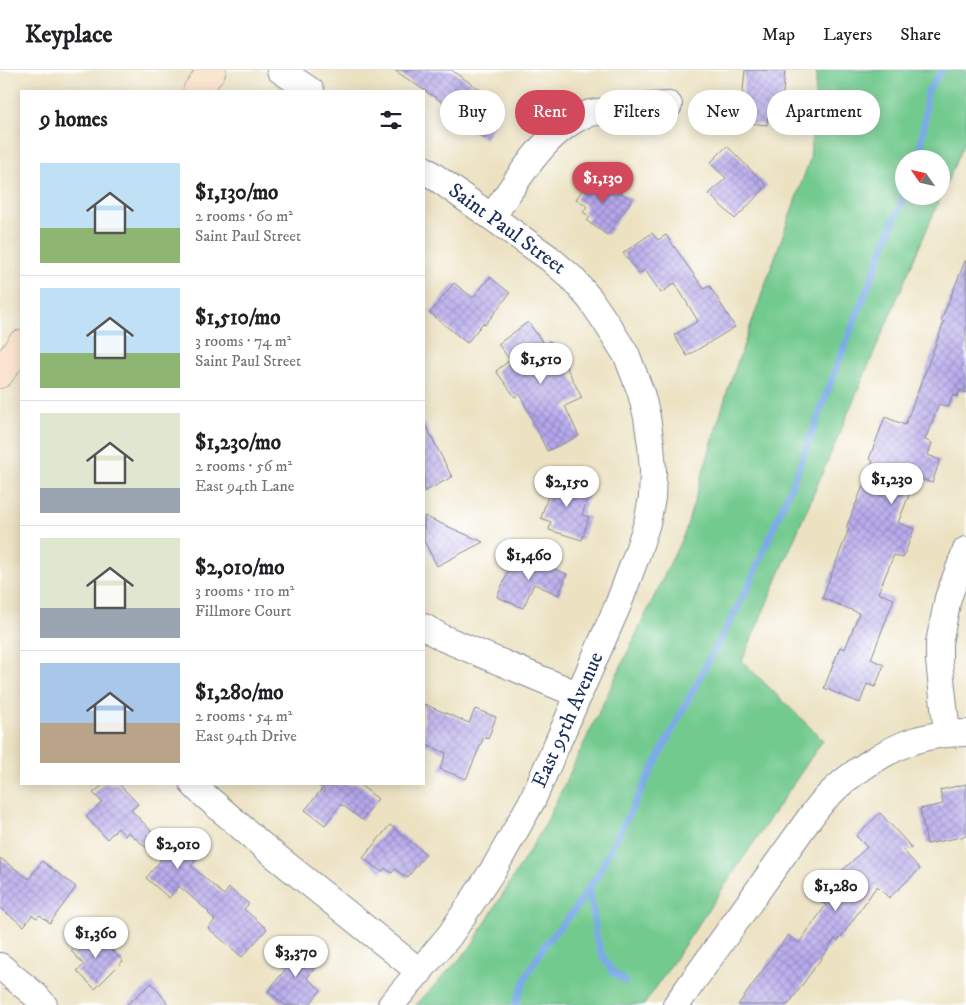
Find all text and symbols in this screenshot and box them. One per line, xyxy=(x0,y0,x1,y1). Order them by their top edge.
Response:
text: Keyplace xyxy=(25,20,113,50)
text: Map xyxy=(762,24,795,46)
text: Layers xyxy=(823,24,872,46)
text: Share xyxy=(900,24,941,46)
chip: Buy xyxy=(440,90,505,135)
chip: Rent xyxy=(515,90,585,135)
chip: Filters xyxy=(595,90,678,135)
chip: New xyxy=(688,90,757,135)
chip: Apartment xyxy=(767,90,880,135)
icon: filters xyxy=(377,106,405,134)
text: 9 homes xyxy=(40,107,108,133)
north arrow xyxy=(895,150,950,205)
map controls xyxy=(895,150,950,205)
pin: $1,130 xyxy=(562,162,644,204)
text: $1,130 xyxy=(583,168,623,188)
street label: Saint Paul Street xyxy=(443,178,571,281)
text: $1,130/mo xyxy=(195,180,278,206)
icon: home xyxy=(80,183,140,243)
text: 2 rooms · 60 m² xyxy=(195,206,293,226)
text: Saint Paul Street xyxy=(195,226,301,246)
text: $1,510/mo xyxy=(195,305,281,331)
icon: home xyxy=(80,308,140,368)
text: 3 rooms · 74 m² xyxy=(195,331,292,351)
pin: $1,510 xyxy=(500,342,582,385)
text: $1,510 xyxy=(520,349,562,369)
text: Saint Paul Street xyxy=(195,351,301,371)
text: $1,230/mo xyxy=(195,430,281,456)
icon: home xyxy=(80,433,140,493)
text: 2 rooms · 56 m² xyxy=(195,456,292,476)
pin: $1,230 xyxy=(851,462,933,505)
pin: $2,150 xyxy=(526,466,608,508)
text: $1,230 xyxy=(871,469,913,489)
text: $2,150 xyxy=(545,472,589,492)
text: East 94th Lane xyxy=(195,476,294,496)
pin: $1,460 xyxy=(488,538,570,581)
text: $1,460 xyxy=(506,545,552,565)
text: $2,010/mo xyxy=(195,555,284,581)
icon: home xyxy=(80,558,140,618)
text: 3 rooms · 110 m² xyxy=(195,581,294,601)
text: Fillmore Court xyxy=(195,601,291,621)
street label: East 95th Avenue xyxy=(526,648,610,792)
text: $1,280/mo xyxy=(195,680,284,706)
icon: home xyxy=(80,683,140,743)
text: 2 rooms · 54 m² xyxy=(195,706,292,726)
text: East 94th Drive xyxy=(195,726,297,746)
pin: $2,010 xyxy=(137,828,219,870)
text: $2,010 xyxy=(156,834,200,854)
pin: $1,280 xyxy=(795,870,877,912)
text: $1,280 xyxy=(814,876,858,896)
pin: $1,360 xyxy=(55,916,137,959)
text: $1,360 xyxy=(75,923,117,943)
pin: $3,370 xyxy=(255,936,337,978)
text: $3,370 xyxy=(275,942,317,962)

